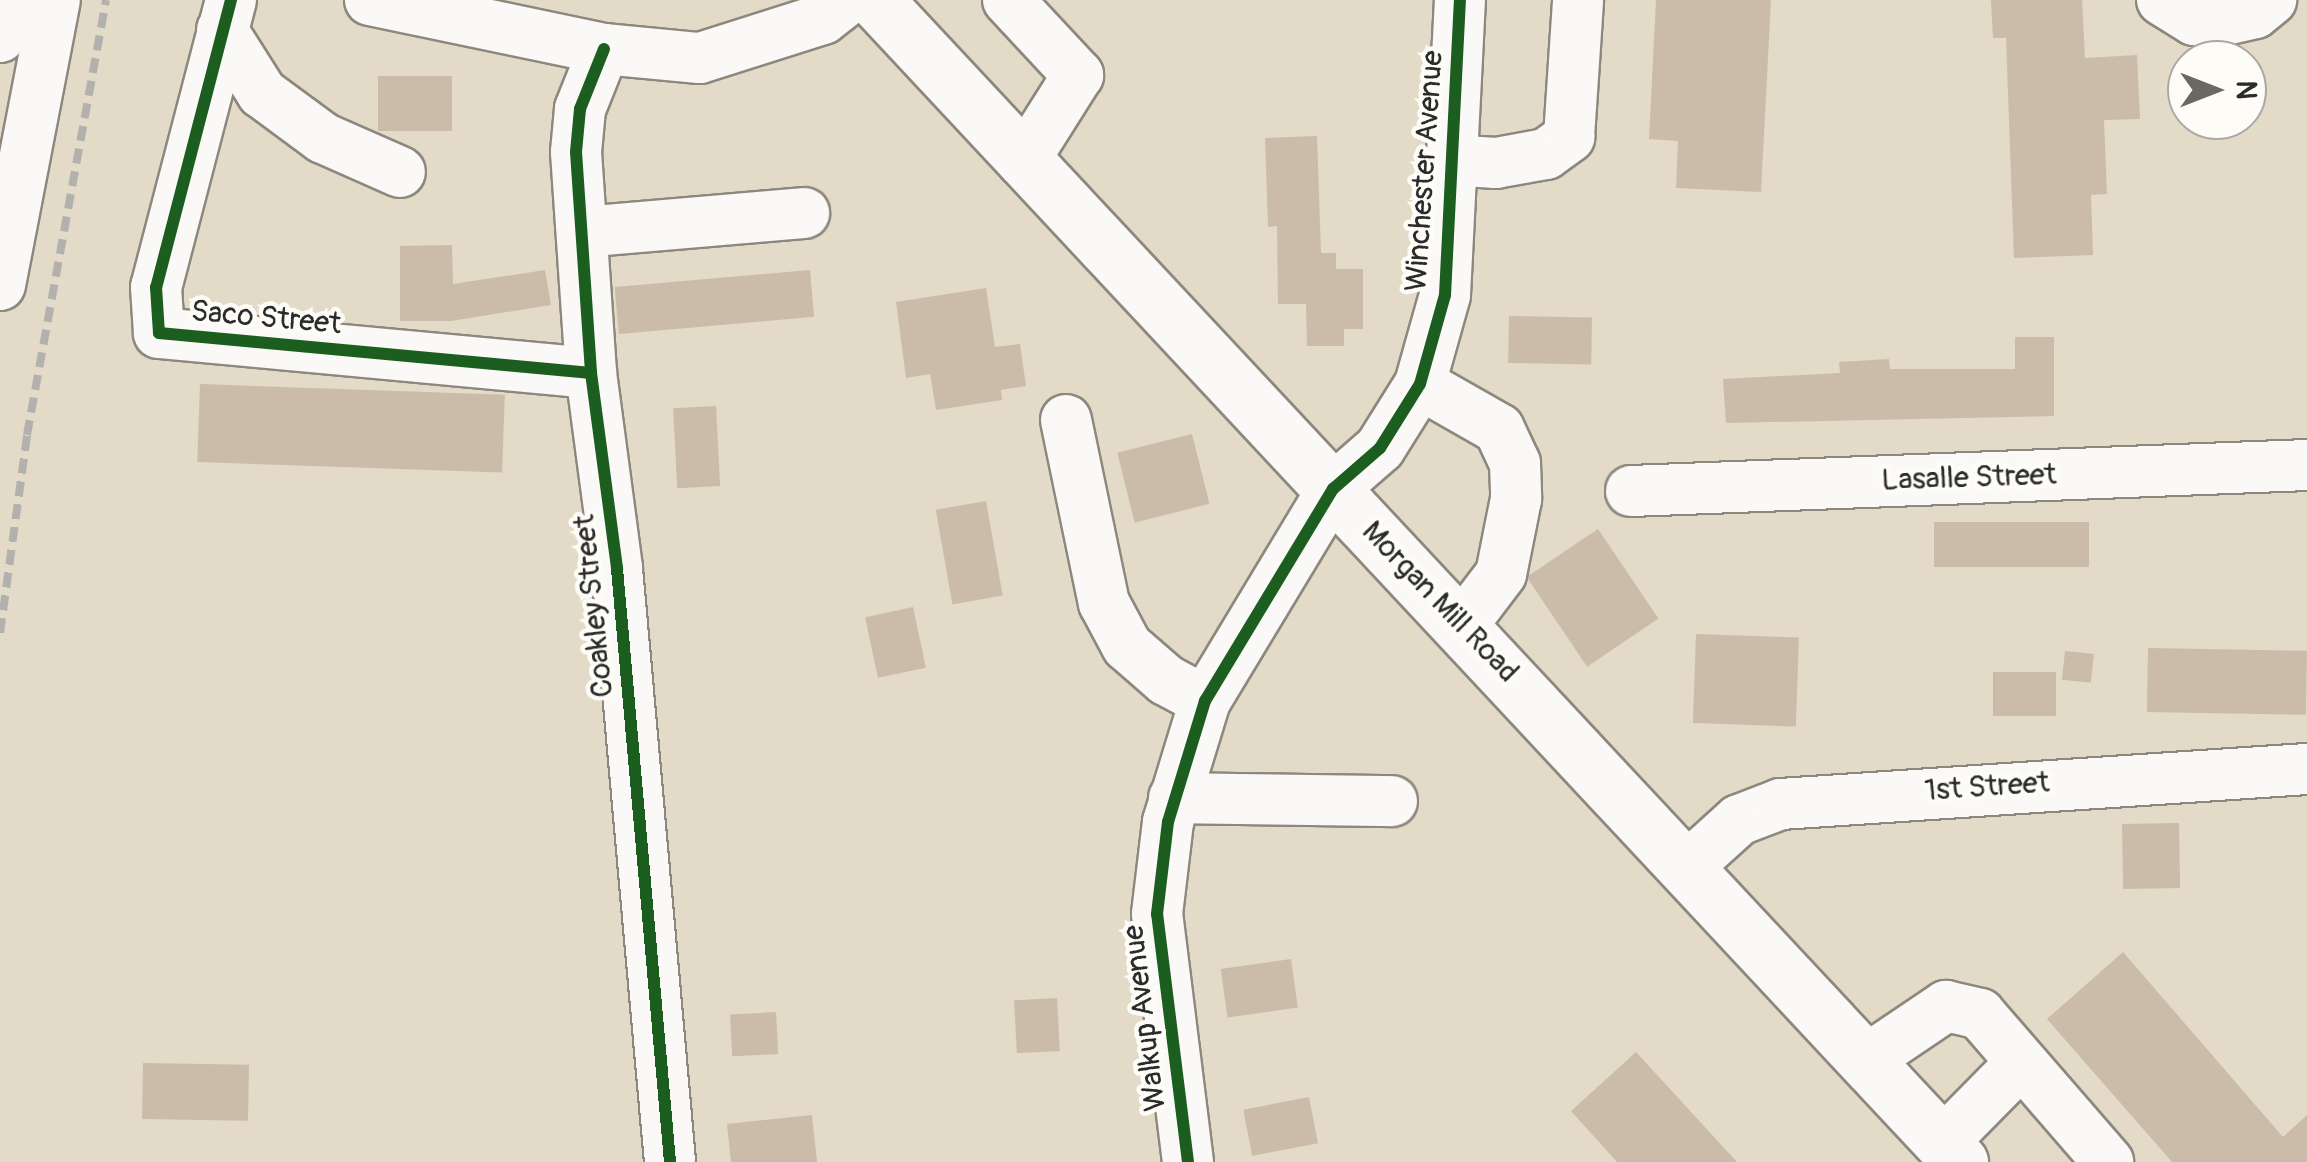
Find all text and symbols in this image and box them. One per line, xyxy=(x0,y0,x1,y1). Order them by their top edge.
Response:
north arrow xyxy=(2167,40,2267,140)
street label: Winchester Avenue xyxy=(1399,49,1451,293)
text: N xyxy=(2228,81,2263,99)
street label: Saco Street xyxy=(189,294,343,342)
street label: Lasalle Street xyxy=(1881,457,2057,499)
street label: Coakley Street xyxy=(566,513,622,699)
street label: Morgan Mill Road xyxy=(1354,514,1526,690)
street label: 1st Street xyxy=(1923,765,2051,809)
street label: Walkup Avenue xyxy=(1116,923,1174,1113)

